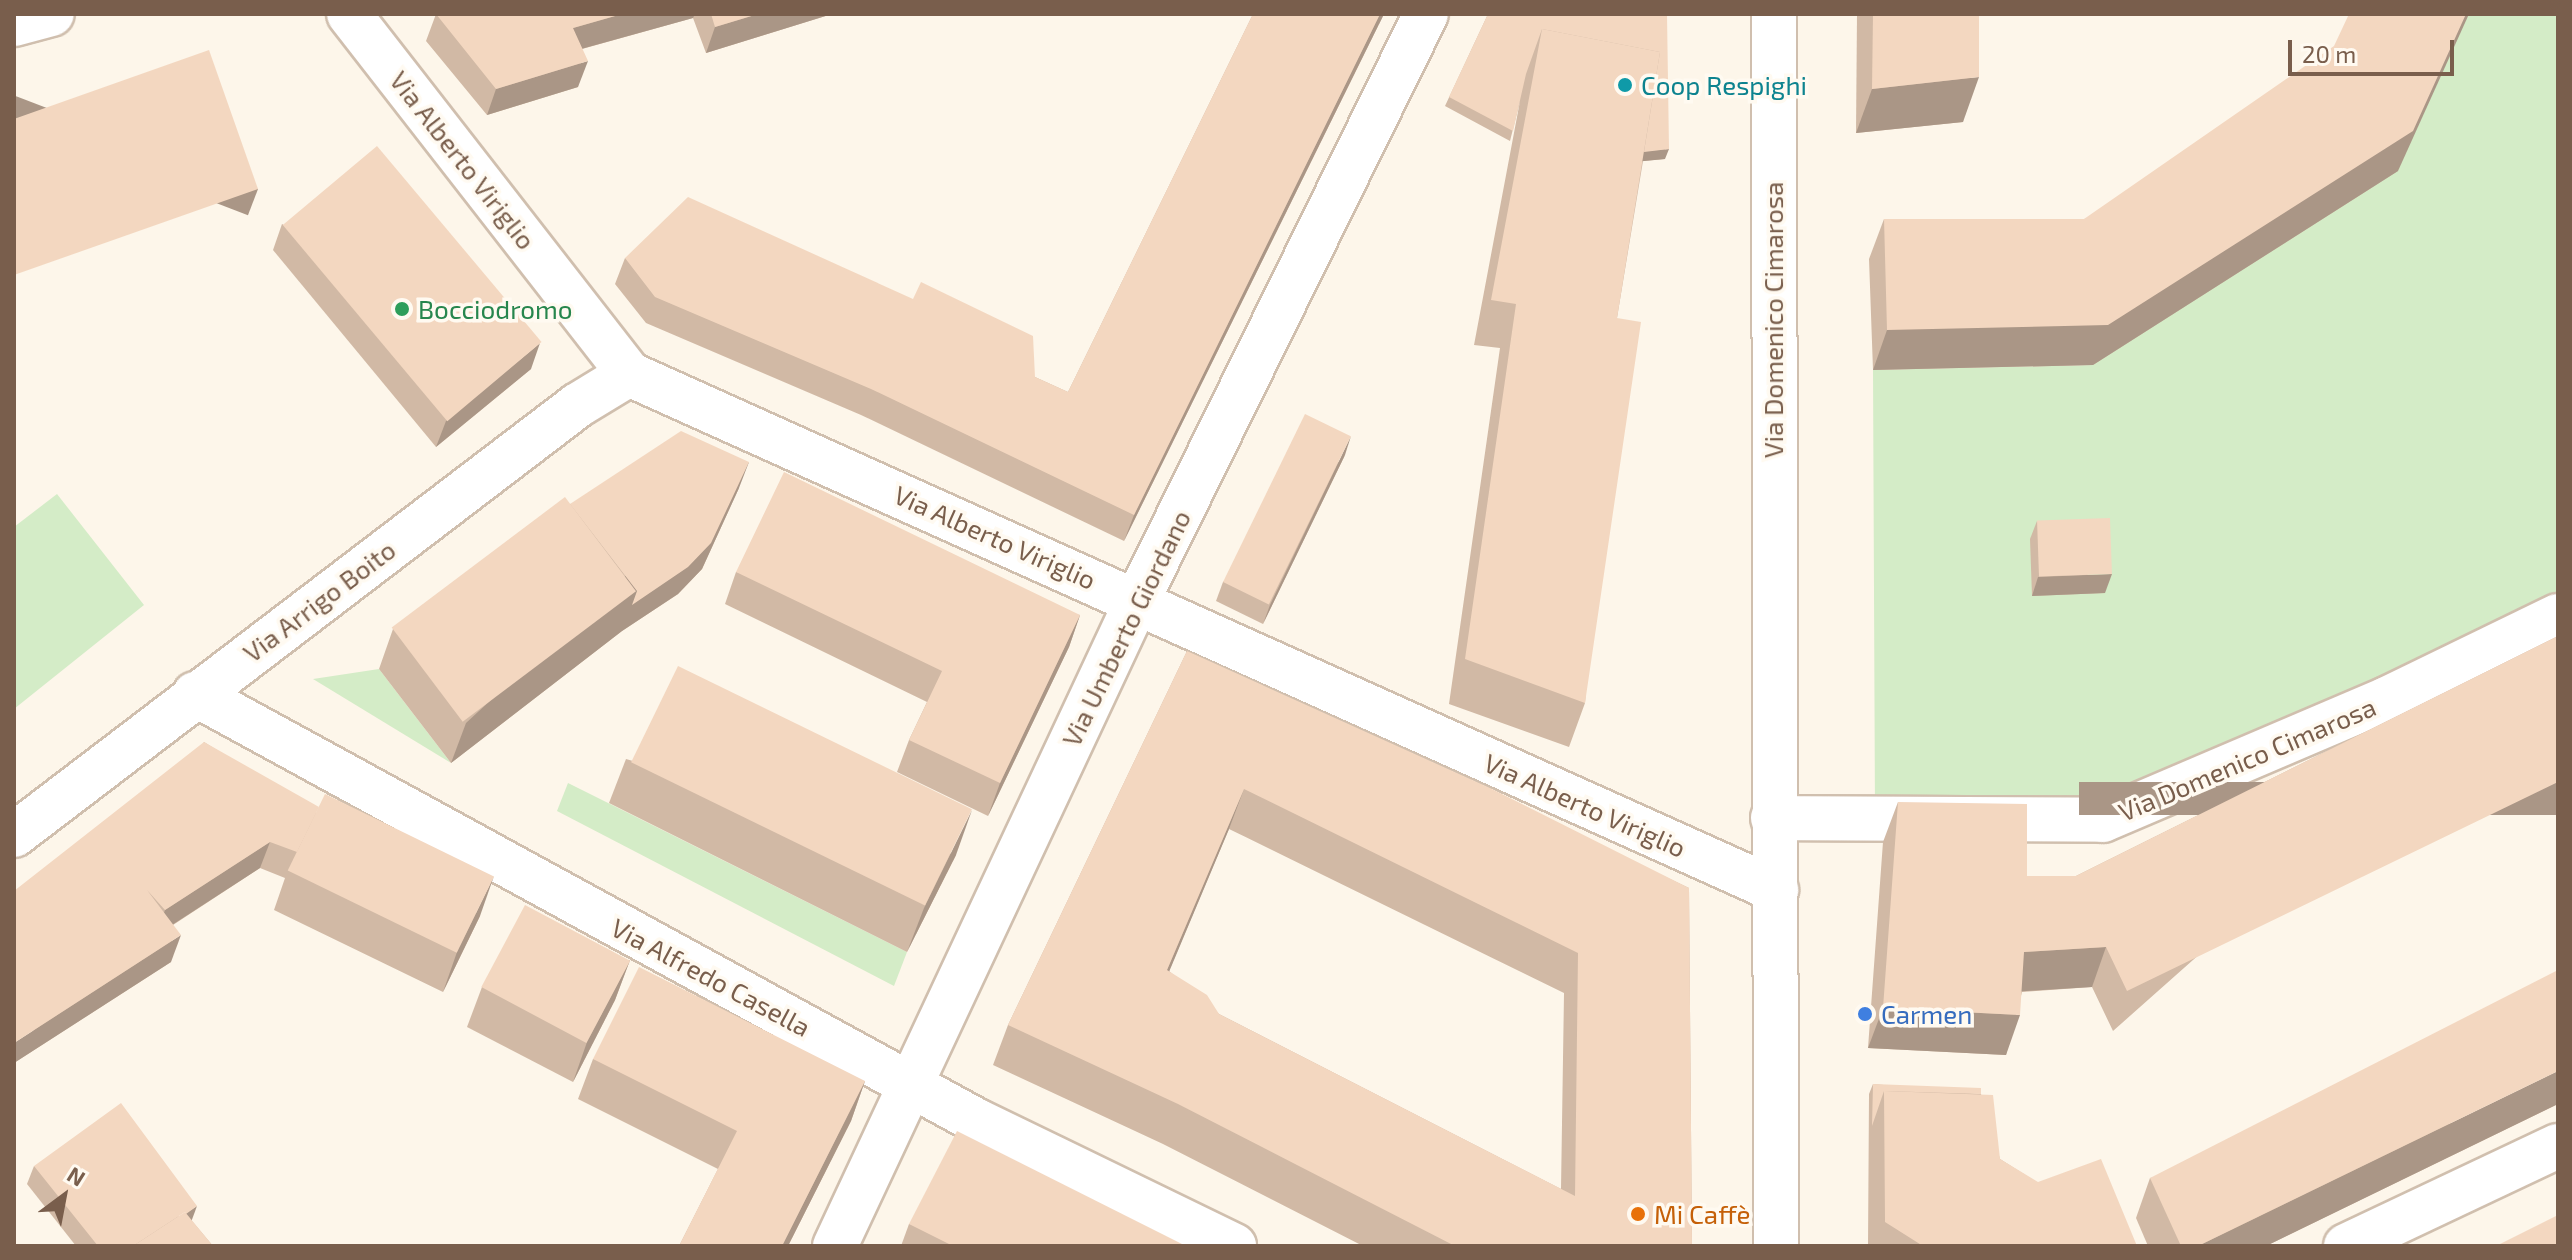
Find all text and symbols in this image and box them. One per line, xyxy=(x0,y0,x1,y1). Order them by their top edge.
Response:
scale bar xyxy=(2292,24,2458,74)
text: 20 m xyxy=(2302,39,2356,68)
street label: Via Alberto Viriglio xyxy=(383,64,543,256)
place label: Coop Respighi xyxy=(1641,69,1807,101)
marker: Coop Respighi xyxy=(1616,76,1634,94)
street label: Via Domenico Cimarosa xyxy=(1757,182,1789,458)
place label: Bocciodromo xyxy=(418,293,573,325)
marker: Bocciodromo xyxy=(393,300,411,318)
street label: Via Alberto Viriglio xyxy=(889,478,1101,596)
street label: Via Umberto Giordano xyxy=(1055,505,1197,751)
street label: Via Arrigo Boito xyxy=(237,534,401,668)
street label: Via Domenico Cimarosa xyxy=(2114,691,2380,827)
street label: Via Alberto Viriglio xyxy=(1479,746,1691,864)
street label: Via Alfredo Casella xyxy=(606,911,816,1043)
place label: Carmen xyxy=(1881,998,1972,1030)
marker: Carmen xyxy=(1856,1005,1874,1023)
north arrow xyxy=(24,1156,104,1236)
text: N xyxy=(63,1160,90,1191)
place label: Mi Caffè xyxy=(1654,1198,1750,1230)
marker: Mi Caffè xyxy=(1629,1205,1647,1223)

